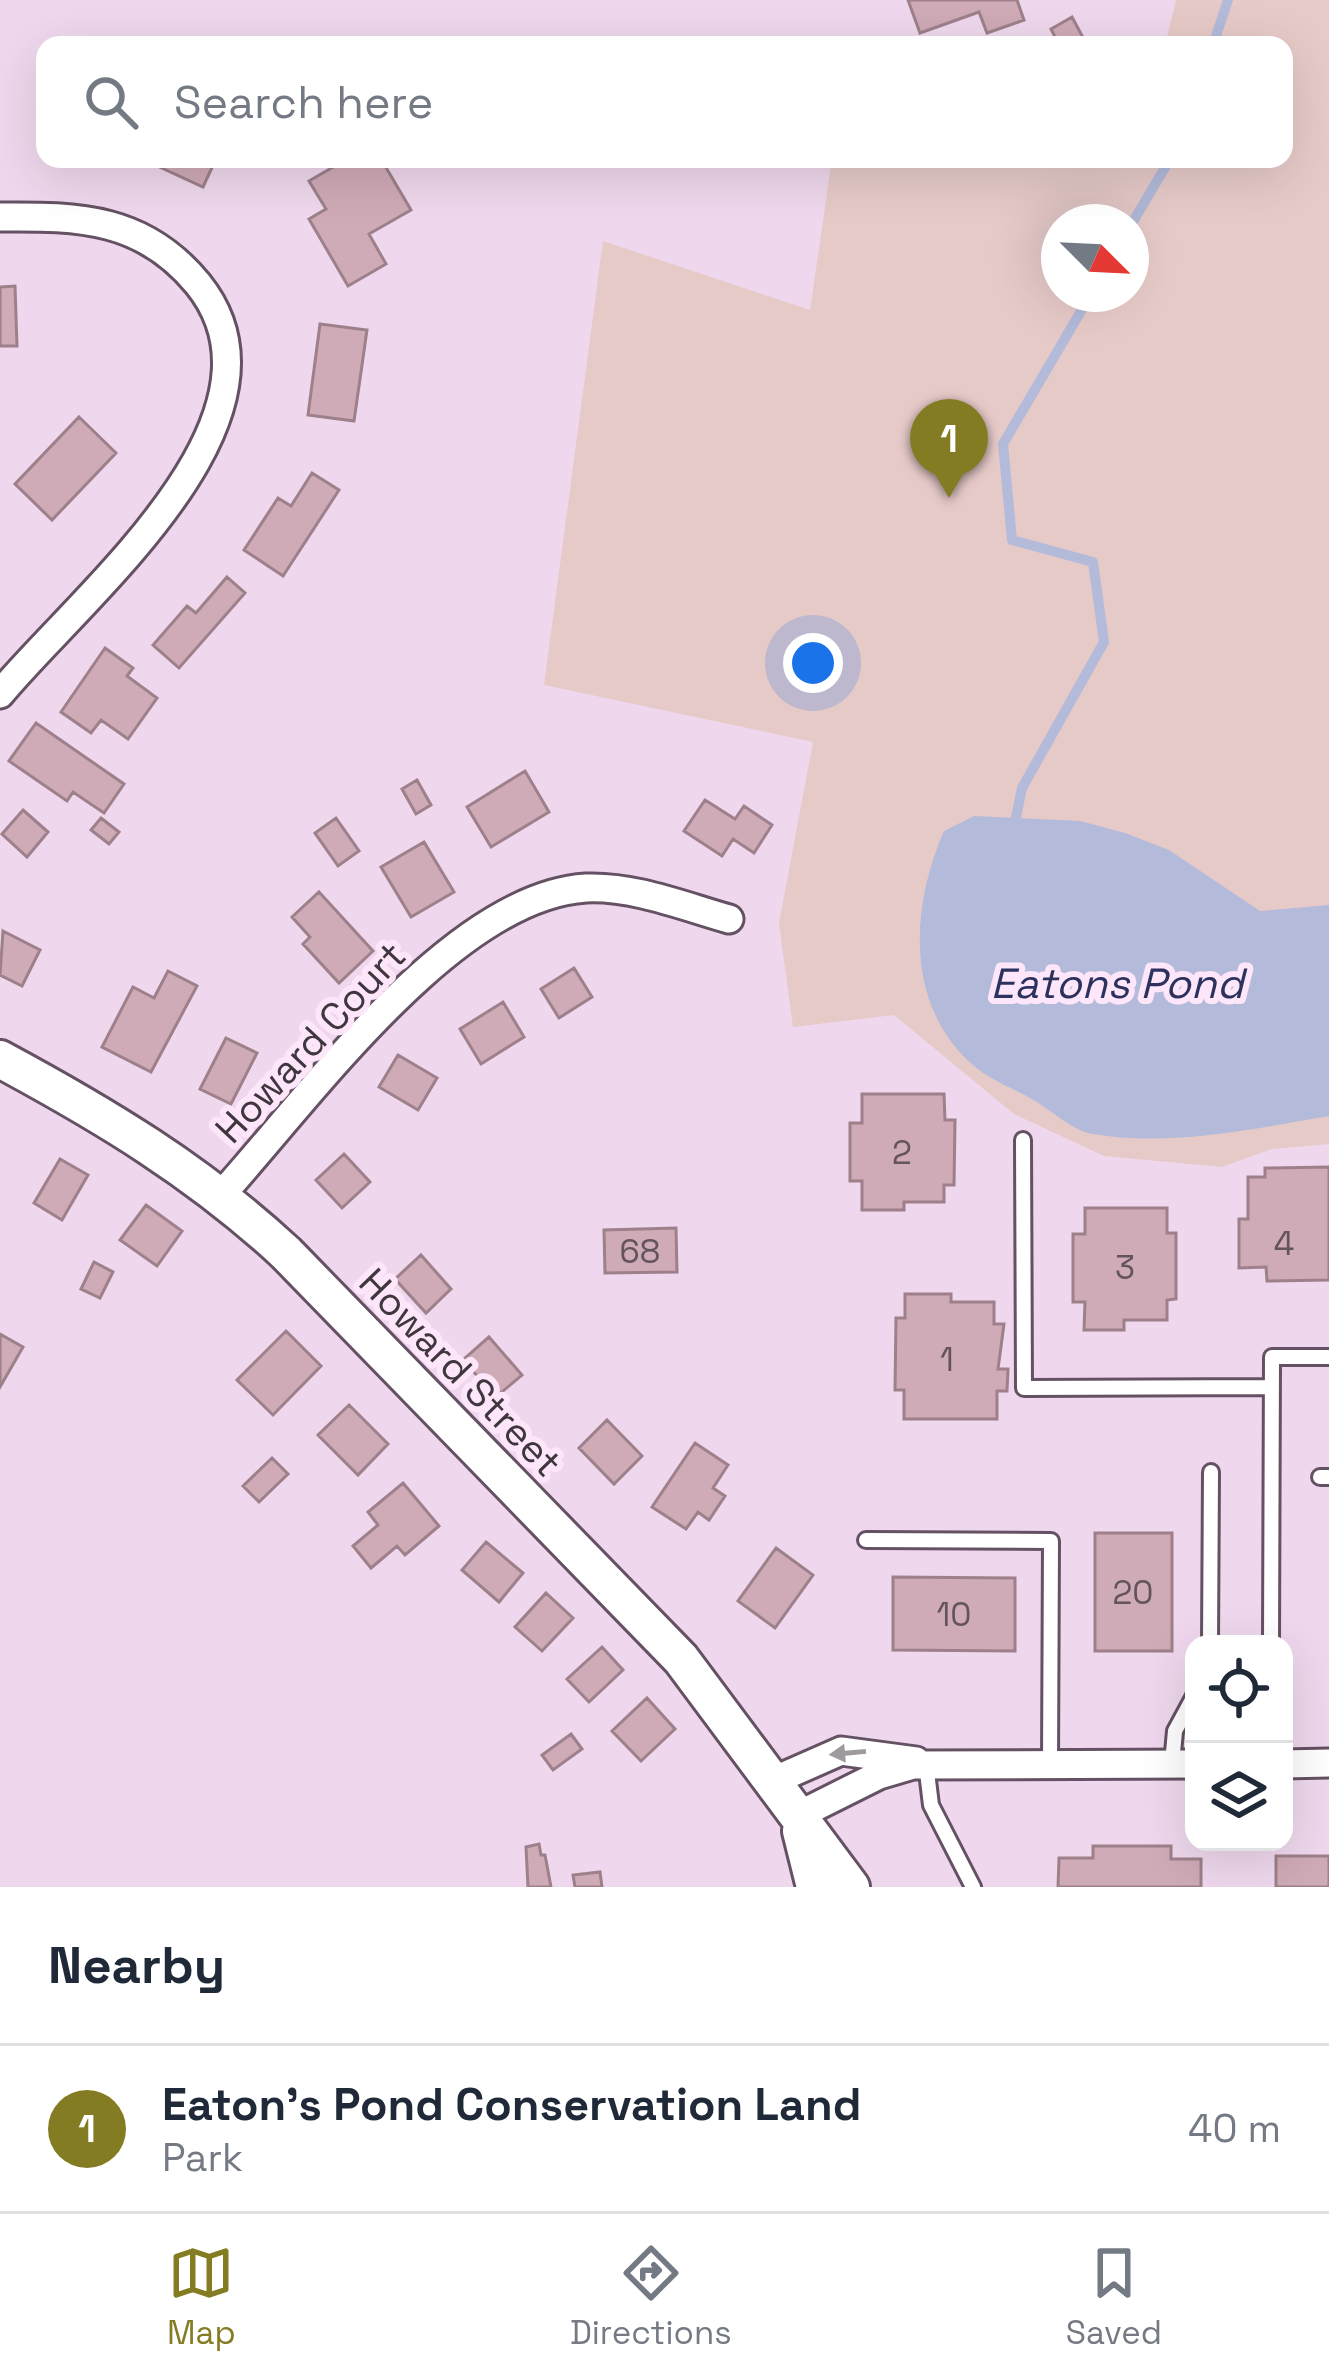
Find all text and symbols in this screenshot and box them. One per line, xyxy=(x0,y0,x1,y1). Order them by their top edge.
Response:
search box xyxy=(36,36,1293,168)
icon: search xyxy=(78,69,144,135)
text: Search here xyxy=(174,74,433,131)
north arrow xyxy=(1041,204,1149,312)
pin: 1 xyxy=(910,399,988,498)
your location xyxy=(783,633,843,693)
street label: Howard Court xyxy=(205,931,416,1153)
water label: Eatons Pond xyxy=(991,957,1247,1010)
house number: 2 xyxy=(892,1132,912,1174)
house number: 4 xyxy=(1274,1223,1294,1265)
house number: 68 xyxy=(620,1231,660,1273)
house number: 3 xyxy=(1115,1247,1135,1289)
street label: Howard Street xyxy=(349,1258,572,1487)
house number: 1 xyxy=(940,1339,954,1381)
house number: 20 xyxy=(1112,1572,1154,1614)
house number: 10 xyxy=(937,1594,971,1636)
map controls xyxy=(1185,1635,1293,1851)
button: locate xyxy=(1185,1635,1293,1743)
one-way arrow xyxy=(829,1743,866,1762)
button: layers xyxy=(1185,1743,1293,1851)
text: Nearby xyxy=(48,1933,225,1998)
text: Eaton's Pond Conservation Land xyxy=(162,2076,861,2133)
text: 1 xyxy=(78,2104,96,2153)
text: 40 m xyxy=(1188,2104,1281,2153)
text: Park xyxy=(162,2133,243,2182)
tab: Map xyxy=(167,2240,236,2354)
tab: Directions xyxy=(570,2240,732,2354)
tab: Saved xyxy=(1066,2240,1162,2354)

